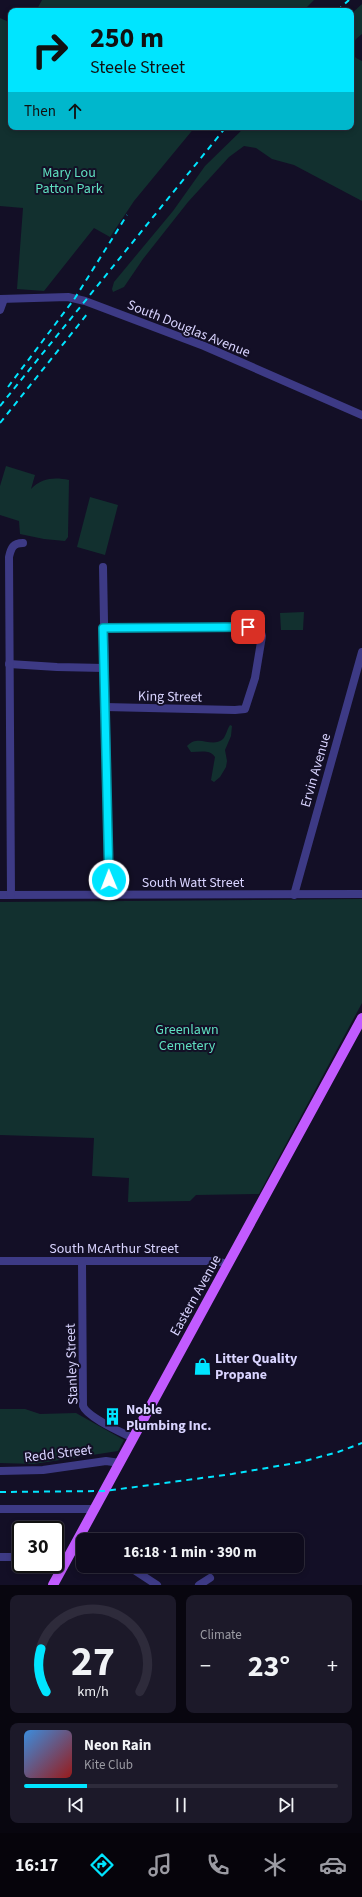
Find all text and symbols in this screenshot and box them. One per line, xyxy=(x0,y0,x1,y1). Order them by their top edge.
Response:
text: 250 m xyxy=(90,18,164,58)
icon: right xyxy=(24,24,76,76)
text: Steele Street xyxy=(90,55,185,80)
icon: ahead xyxy=(64,100,86,122)
text: Then xyxy=(24,101,56,122)
park label: Mary Lou Patton Park xyxy=(35,163,103,199)
street label: South Douglas Avenue xyxy=(124,295,253,363)
pin xyxy=(231,610,265,644)
icon: arrive xyxy=(237,616,259,638)
street label: King Street xyxy=(138,686,202,708)
street label: Ervin Avenue xyxy=(296,731,336,810)
position arrow xyxy=(88,859,130,901)
street label: South Watt Street xyxy=(142,873,245,893)
park label: Greenlawn Cemetery xyxy=(155,1020,219,1056)
street label: South McArthur Street xyxy=(49,1239,179,1259)
street label: Eastern Avenue xyxy=(165,1251,226,1340)
street label: Stanley Street xyxy=(61,1323,83,1405)
place label: Litter Quality Propane xyxy=(215,1349,298,1385)
shop icon: Litter Quality Propane xyxy=(192,1356,212,1376)
place label: Noble Plumbing Inc. xyxy=(126,1400,211,1436)
building icon: Noble Plumbing Inc. xyxy=(103,1407,123,1427)
street label: Redd Street xyxy=(23,1440,93,1468)
speed limit sign: 30 xyxy=(12,1521,64,1573)
text: 16:18 · 1 min · 390 m xyxy=(123,1542,257,1563)
text: Climate xyxy=(200,1626,242,1644)
text: 27 xyxy=(71,1632,115,1692)
text: 23° xyxy=(248,1645,290,1688)
text: − xyxy=(200,1650,211,1682)
text: + xyxy=(327,1650,338,1682)
text: km/h xyxy=(77,1681,109,1702)
text: Neon Rain xyxy=(84,1735,151,1756)
text: Kite Club xyxy=(84,1756,133,1774)
icon: previous xyxy=(65,1794,87,1816)
icon: pause xyxy=(170,1794,192,1816)
icon: next xyxy=(275,1794,297,1816)
icon: directions xyxy=(88,1851,116,1879)
icon: music xyxy=(146,1851,174,1879)
icon: phone xyxy=(204,1851,232,1879)
icon: climate xyxy=(261,1851,289,1879)
icon: car xyxy=(319,1851,347,1879)
text: 16:17 xyxy=(15,1853,58,1878)

